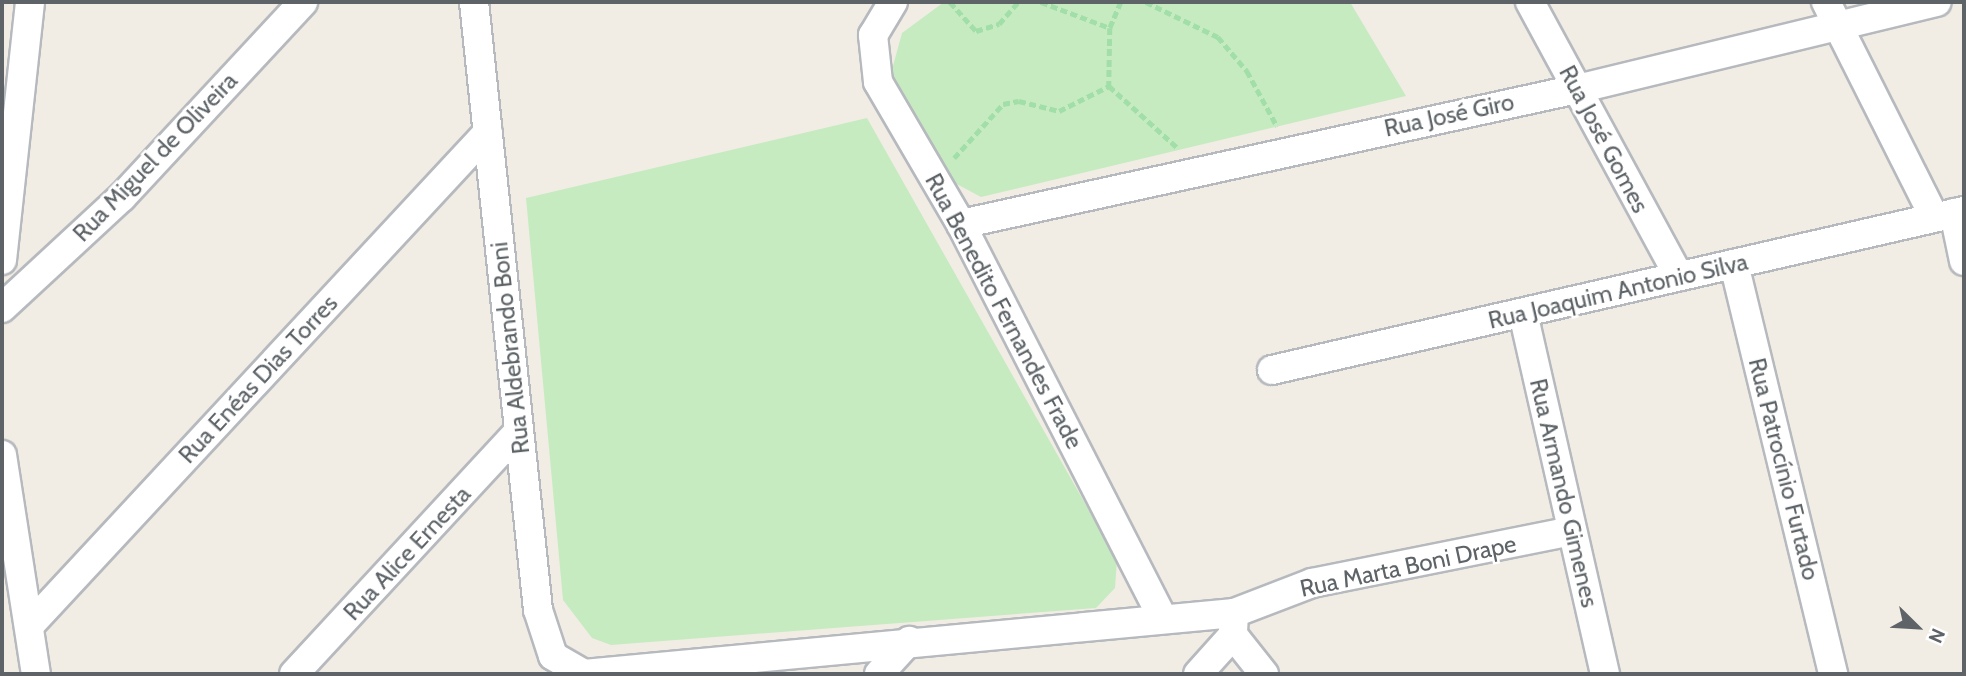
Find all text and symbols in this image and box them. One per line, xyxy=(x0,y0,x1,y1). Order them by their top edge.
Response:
street label: Rua José Gomes xyxy=(1553,60,1655,218)
street label: Rua Miguel de Oliveira xyxy=(67,66,243,248)
street label: Rua José Giro xyxy=(1382,87,1516,143)
street label: Rua Benedito Fernandes Frade xyxy=(919,168,1089,454)
street label: Rua Aldebrando Boni xyxy=(485,241,535,455)
street label: Rua Joaquim Antonio Silva xyxy=(1485,247,1751,335)
street label: Rua Enéas Dias Torres xyxy=(173,289,343,469)
street label: Rua Patrocínio Furtado xyxy=(1742,355,1826,583)
street label: Rua Armando Gimenes xyxy=(1524,376,1604,610)
street label: Rua Alice Ernesta xyxy=(337,480,477,626)
street label: Rua Marta Boni Drape xyxy=(1297,529,1519,603)
north arrow xyxy=(1882,592,1952,662)
text: N xyxy=(1923,625,1950,647)

